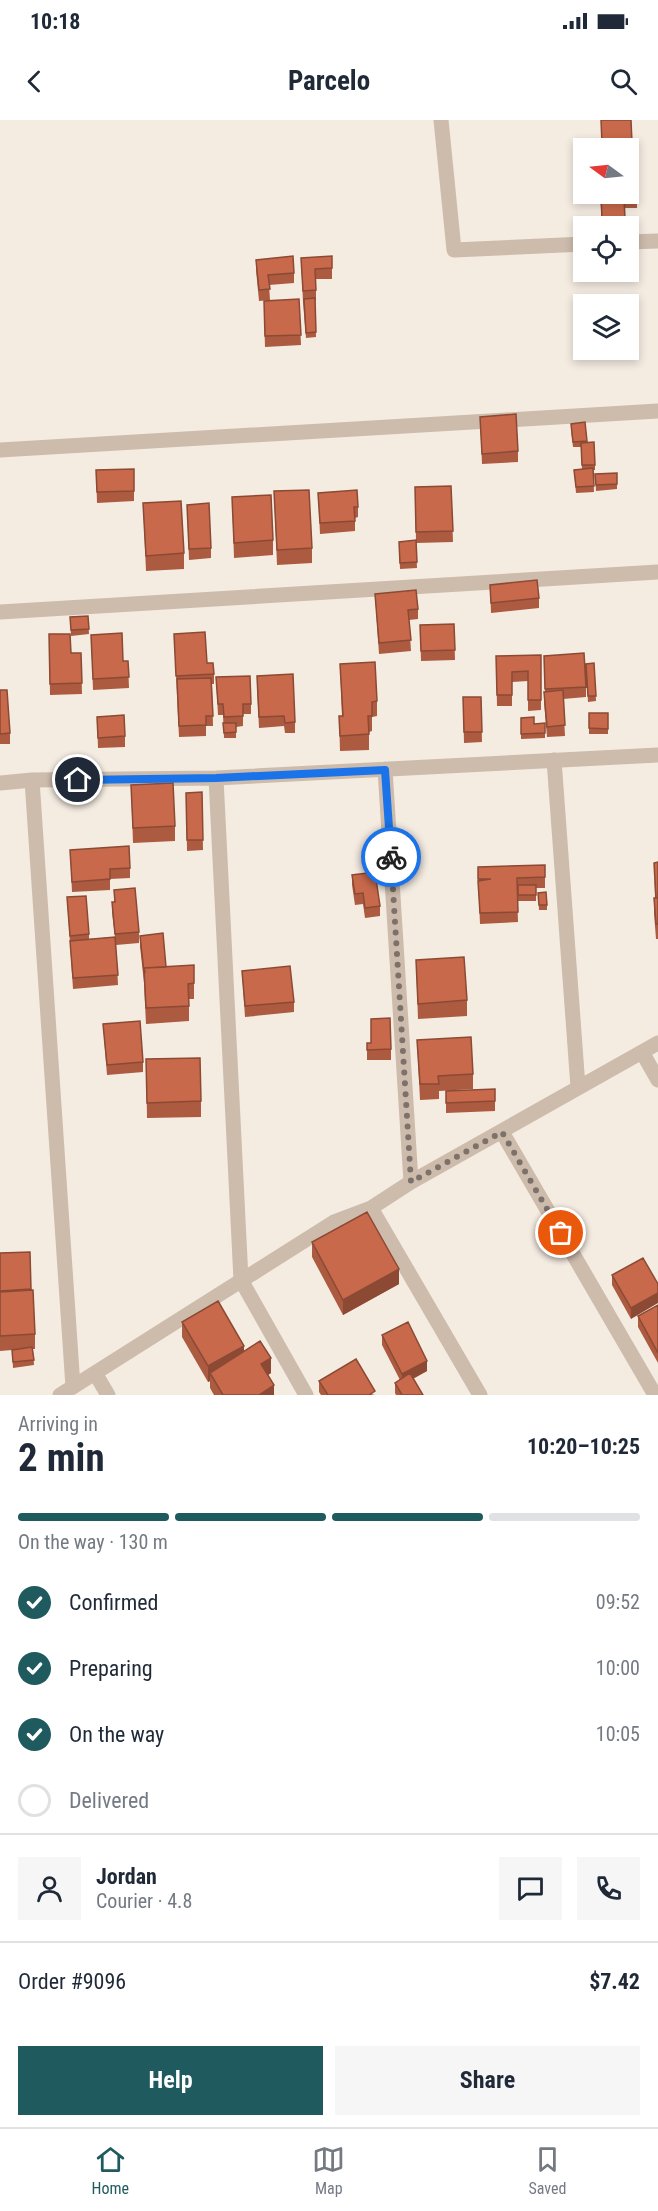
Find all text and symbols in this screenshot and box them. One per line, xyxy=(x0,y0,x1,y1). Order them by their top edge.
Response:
text: 10:18 xyxy=(30,9,81,34)
icon: back xyxy=(18,65,51,98)
text: Parcelo xyxy=(288,65,370,97)
icon: search xyxy=(607,65,640,98)
north arrow xyxy=(573,138,639,204)
map controls xyxy=(573,138,639,360)
button: locate xyxy=(573,216,639,282)
button: layers xyxy=(573,294,639,360)
pin xyxy=(52,754,103,805)
icon: home xyxy=(61,763,94,796)
courier xyxy=(361,827,421,887)
icon: bike xyxy=(375,841,408,874)
pin xyxy=(535,1207,586,1258)
icon: bag xyxy=(544,1216,577,1249)
text: Arriving in xyxy=(18,1412,98,1436)
text: 10:20–10:25 xyxy=(527,1434,640,1459)
text: 2 min xyxy=(18,1435,105,1481)
text: On the way · 130 m xyxy=(18,1530,168,1554)
icon: check xyxy=(18,1586,51,1619)
text: Confirmed xyxy=(69,1590,158,1615)
text: 09:52 xyxy=(596,1590,640,1614)
icon: check xyxy=(18,1652,51,1685)
text: Preparing xyxy=(69,1656,153,1681)
text: 10:00 xyxy=(596,1656,640,1680)
icon: check xyxy=(18,1718,51,1751)
text: On the way xyxy=(69,1722,164,1747)
text: 10:05 xyxy=(596,1722,640,1746)
text: Delivered xyxy=(69,1788,149,1813)
button: person xyxy=(18,1857,81,1920)
button: chat xyxy=(499,1857,562,1920)
button: phone xyxy=(577,1857,640,1920)
text: Jordan xyxy=(96,1864,157,1889)
text: Courier · 4.8 xyxy=(96,1889,192,1913)
text: Order #9096 xyxy=(18,1969,126,1994)
text: $7.42 xyxy=(589,1969,640,1994)
button: Help xyxy=(18,2046,323,2115)
button: Share xyxy=(335,2046,640,2115)
tab: Home xyxy=(92,2143,129,2198)
tab: Map xyxy=(312,2143,345,2198)
tab: Saved xyxy=(528,2143,566,2198)

